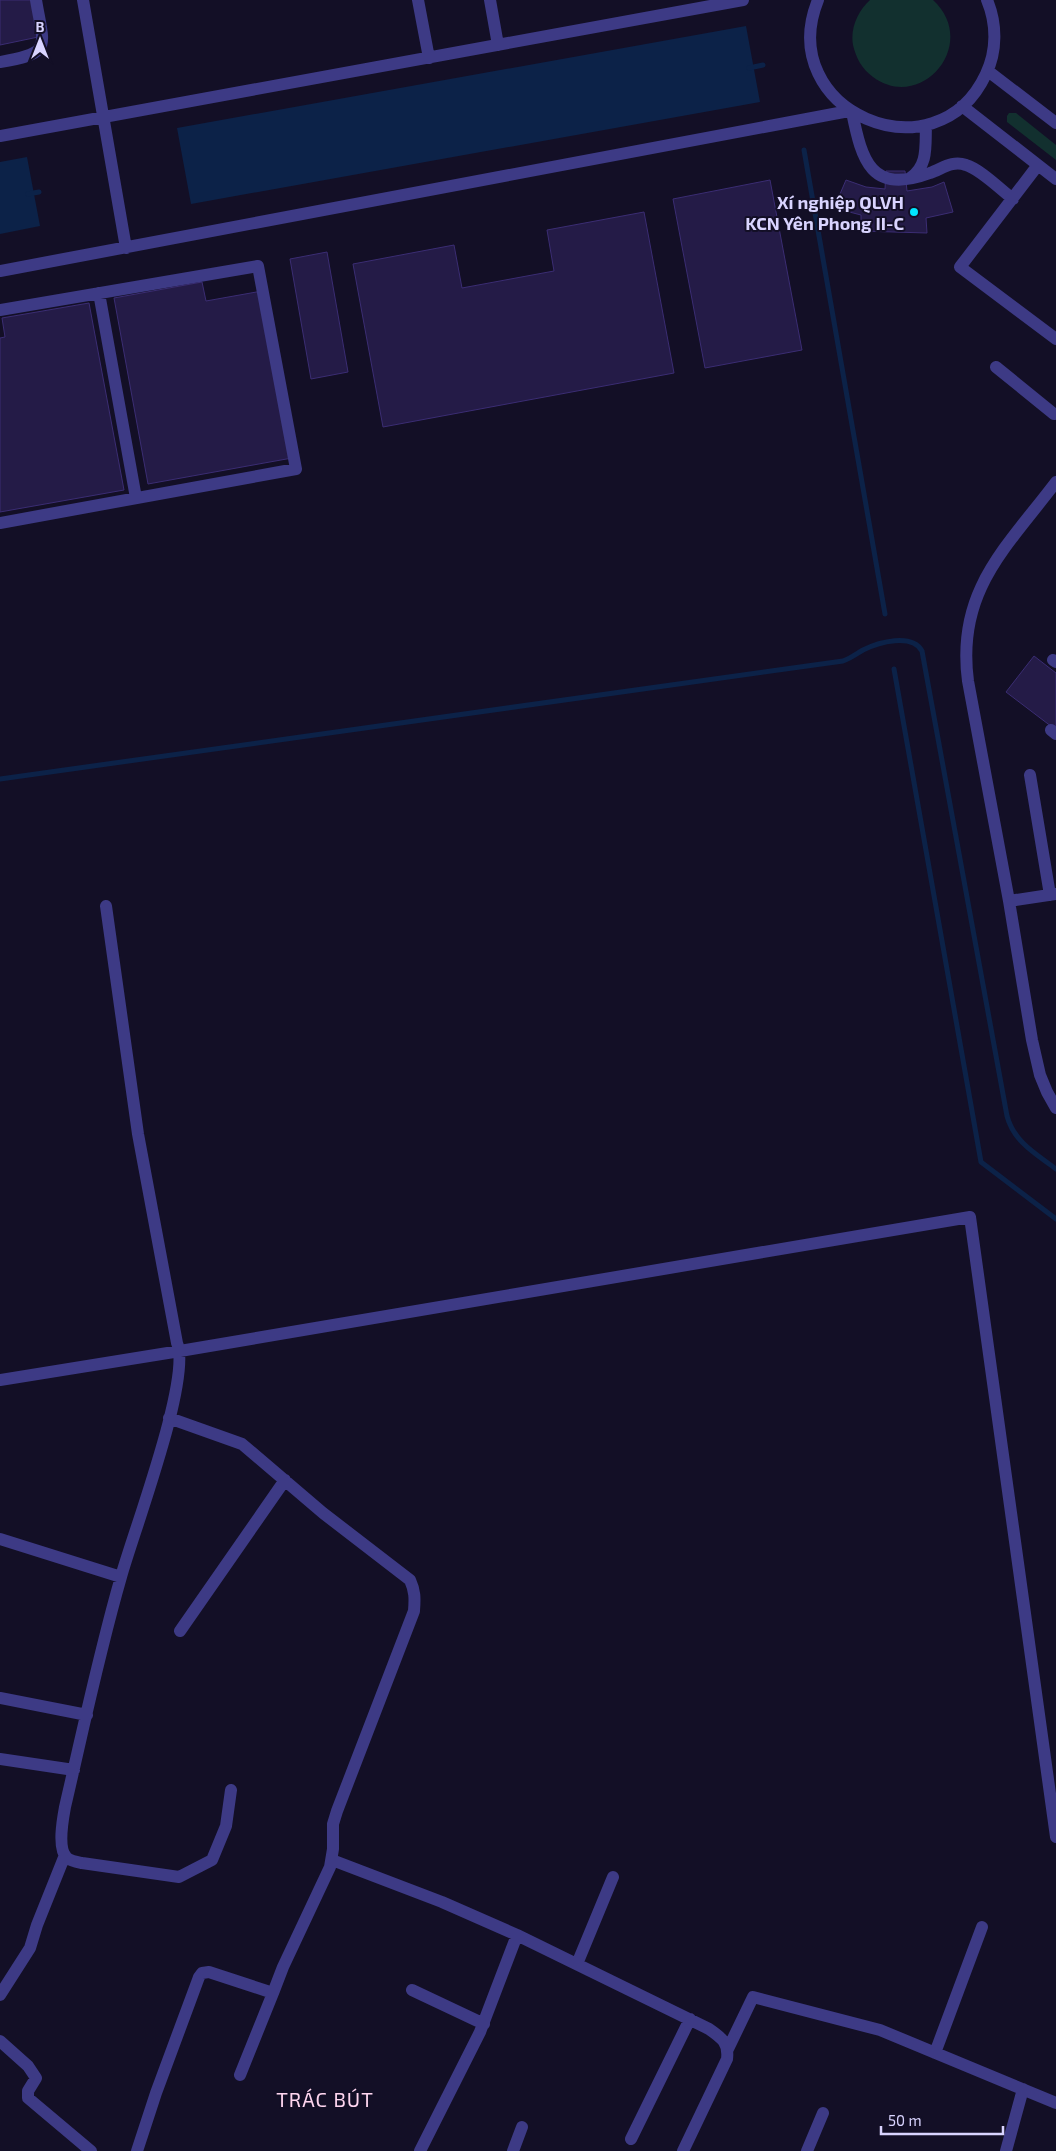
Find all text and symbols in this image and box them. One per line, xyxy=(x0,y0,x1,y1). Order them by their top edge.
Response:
north arrow xyxy=(15,15,65,65)
text: B xyxy=(36,18,45,35)
place label: Xí nghiệp QLVH KCN Yên Phong II-C xyxy=(745,191,904,234)
marker: Xí nghiệp QLVH KCN Yên Phong II-C xyxy=(908,206,920,218)
district label: TRÁC BÚT xyxy=(276,2087,374,2111)
scale bar xyxy=(881,2104,1004,2136)
text: 50 m xyxy=(888,2111,922,2129)

